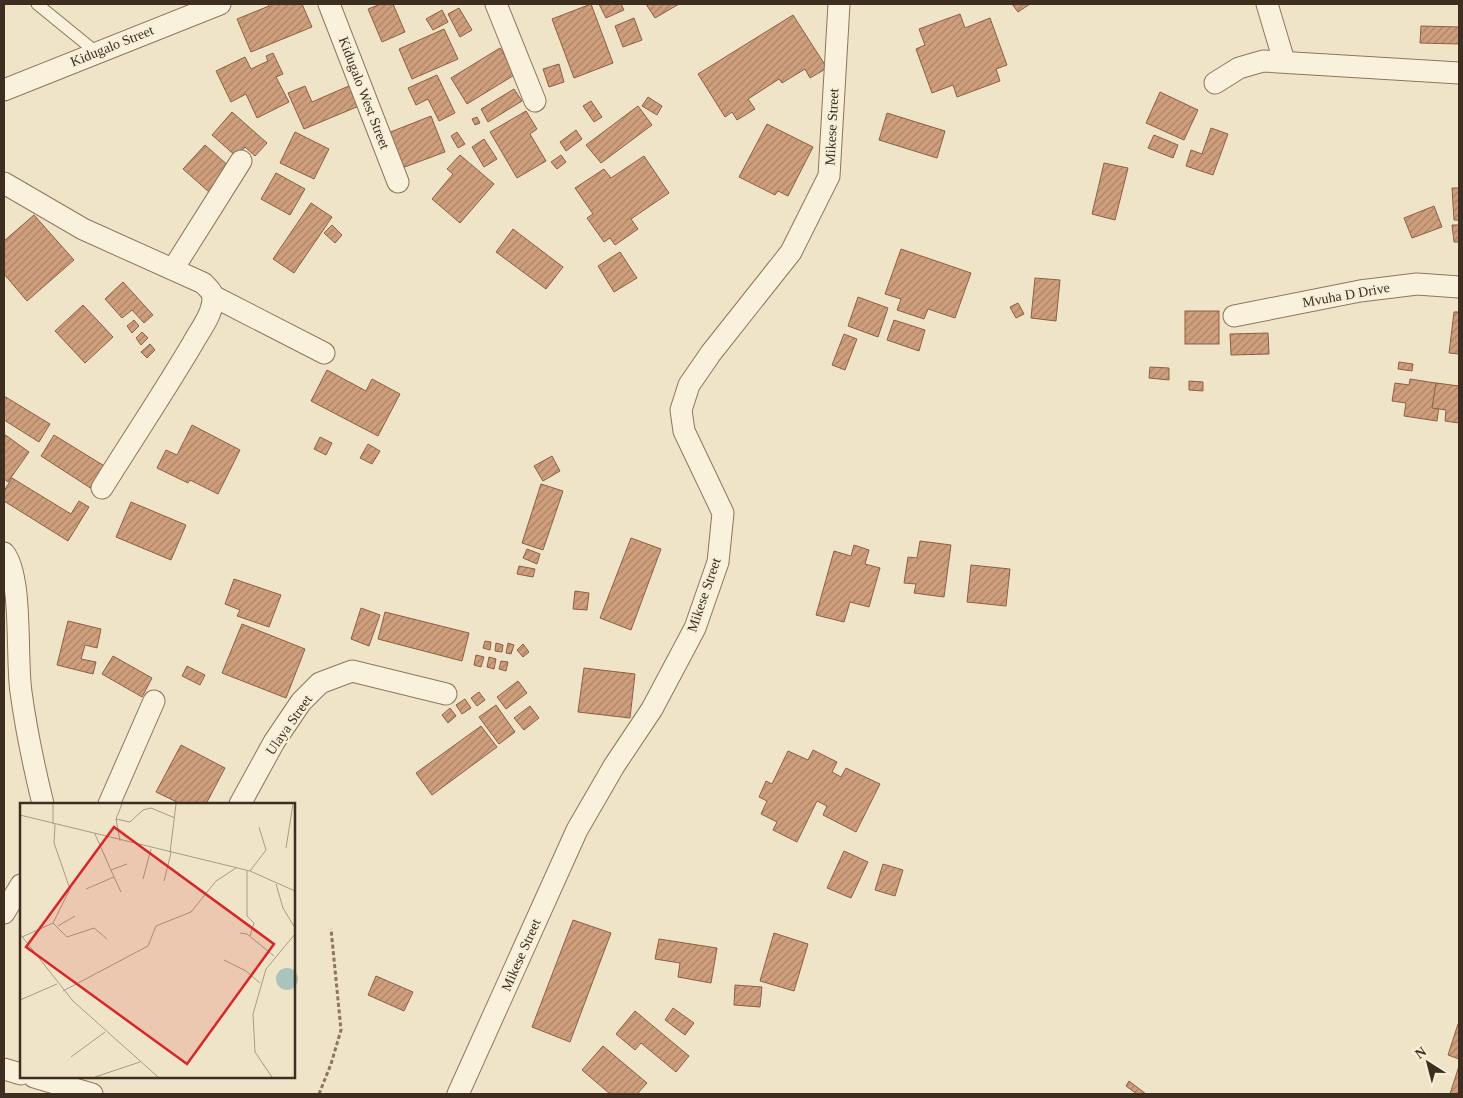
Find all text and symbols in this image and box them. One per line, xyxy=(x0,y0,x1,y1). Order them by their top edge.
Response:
street label: Kidugalo Street xyxy=(68,22,156,69)
street label: Kidugalo West Street xyxy=(336,35,392,151)
street label: Mikese Street xyxy=(822,88,842,166)
street label: Mvuha D Drive xyxy=(1301,280,1391,310)
street label: Mikese Street xyxy=(684,556,724,634)
street label: Ulaya Street xyxy=(263,692,315,758)
inset map xyxy=(20,803,295,1078)
street label: Mikese Street xyxy=(498,917,544,993)
north arrow xyxy=(1403,1038,1453,1088)
text: N xyxy=(1412,1044,1429,1062)

